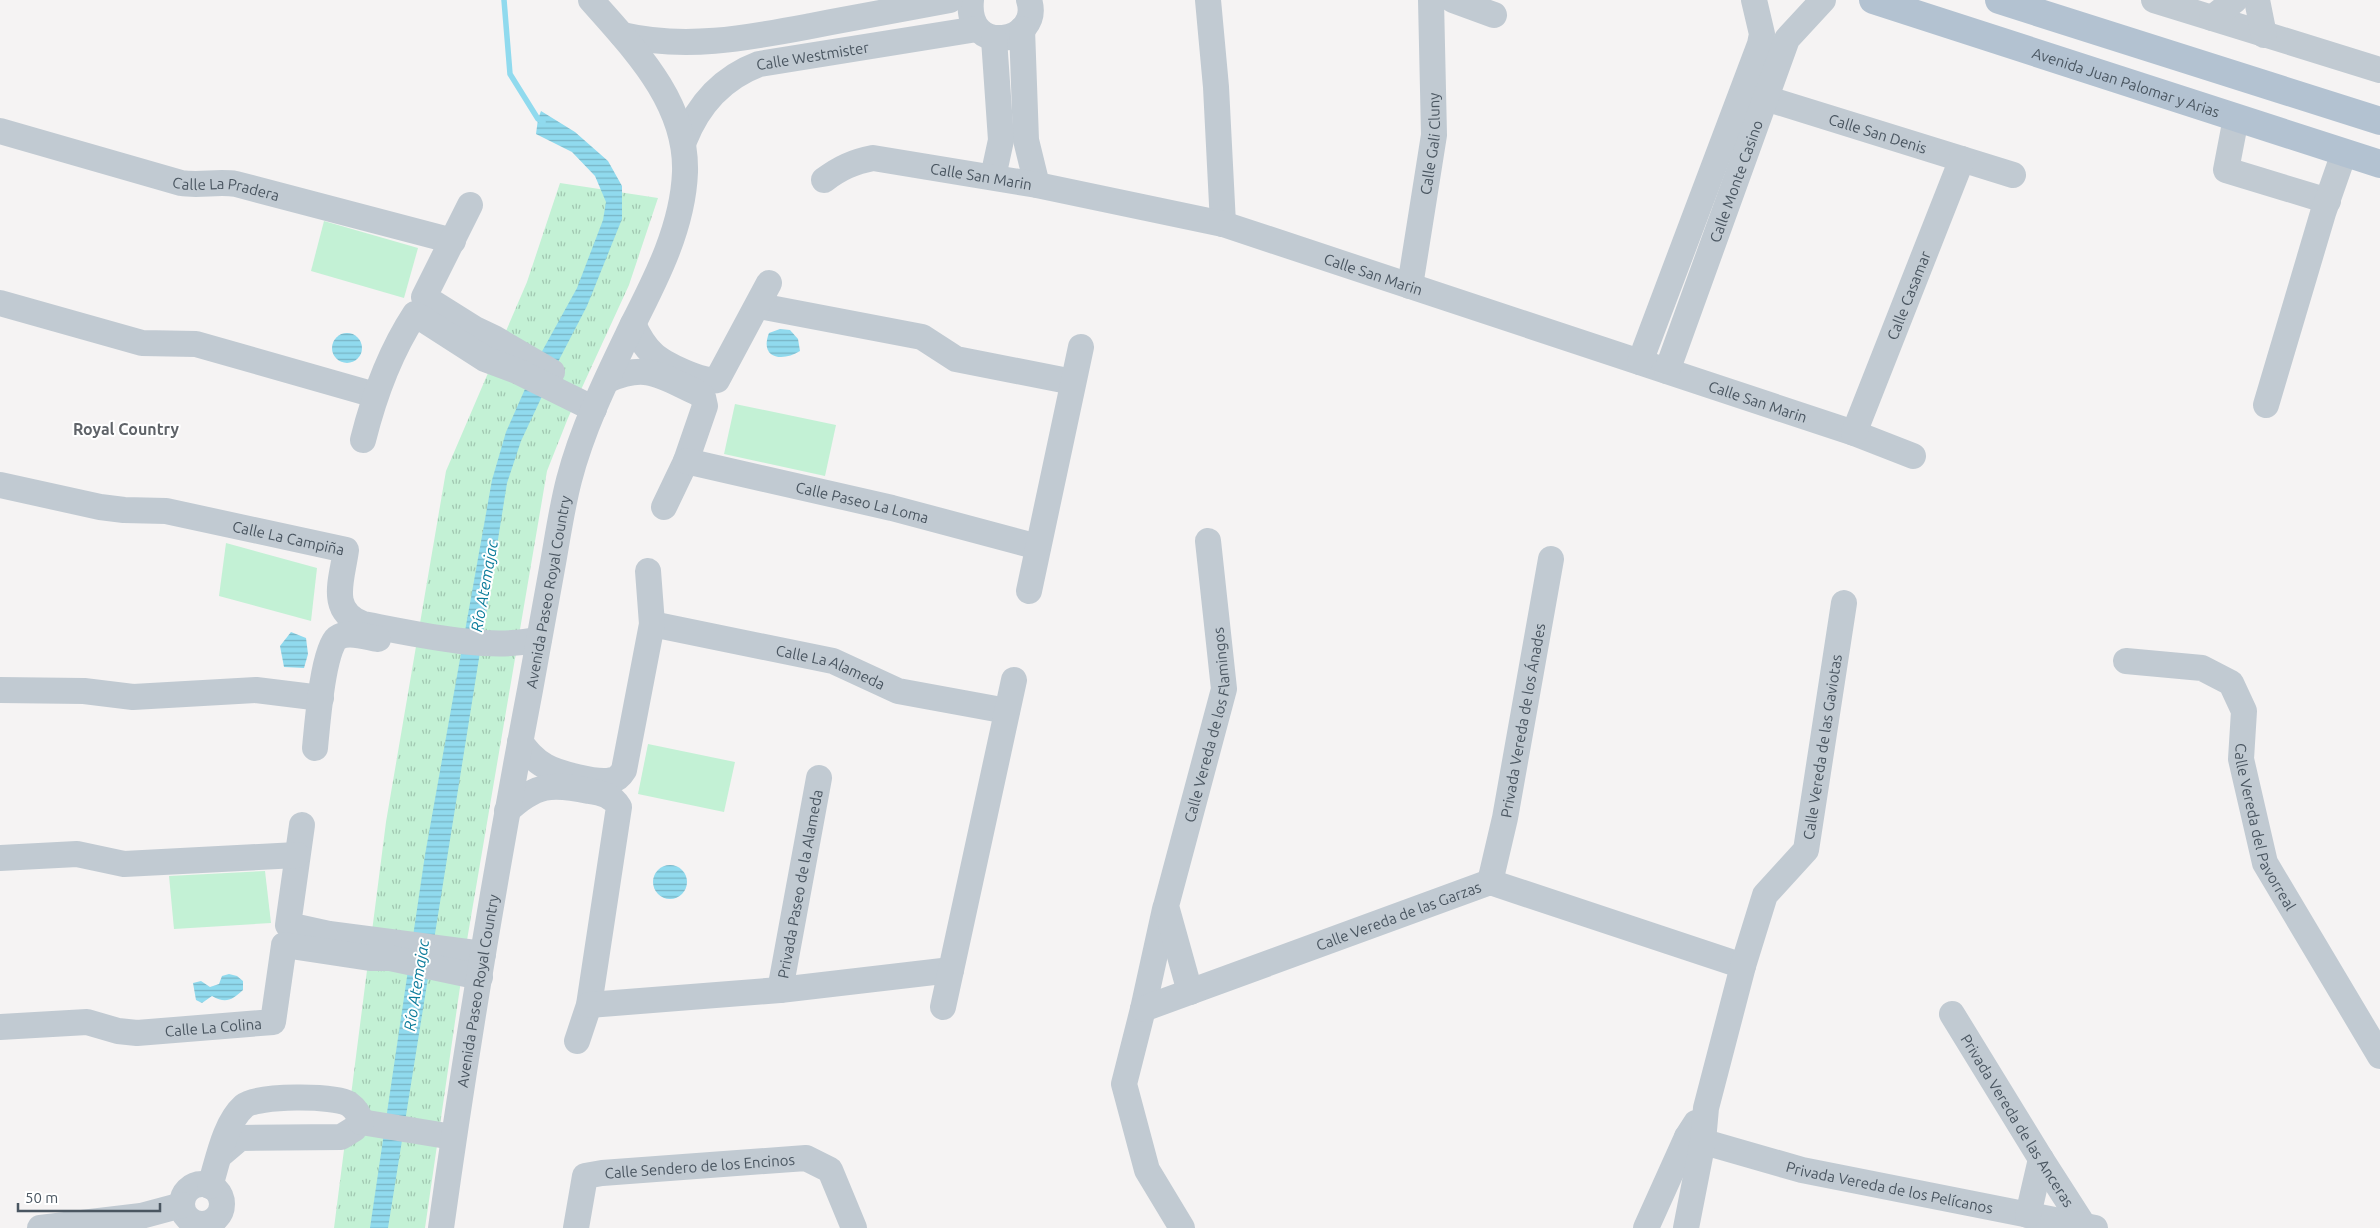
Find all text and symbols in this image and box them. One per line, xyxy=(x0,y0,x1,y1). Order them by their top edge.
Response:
street label: Calle Westmister xyxy=(755,38,870,73)
street label: Avenida Juan Palomar y Arias xyxy=(2030,44,2222,120)
street label: Calle Gali Cluny xyxy=(1416,92,1443,196)
street label: Calle San Denis xyxy=(1827,110,1929,156)
street label: Calle Monte Casino xyxy=(1706,117,1766,245)
street label: Calle San Marin xyxy=(929,159,1033,193)
street label: Calle La Pradera xyxy=(171,173,281,204)
street label: Calle Casamar xyxy=(1883,248,1934,342)
street label: Calle San Marin xyxy=(1322,250,1425,298)
street label: Calle San Marin xyxy=(1706,377,1809,425)
district label: Royal Country xyxy=(73,420,180,438)
street label: Calle Paseo La Loma xyxy=(794,478,931,526)
street label: Avenida Paseo Royal Country xyxy=(522,494,574,690)
street label: Calle La Campiña xyxy=(231,517,346,558)
water label: Río Atemajac xyxy=(467,538,501,633)
street label: Privada Vereda de los Ánades xyxy=(1497,622,1548,819)
street label: Calle Vereda de los Flamingos xyxy=(1180,627,1233,824)
street label: Calle La Alameda xyxy=(774,641,888,692)
street label: Calle Vereda de las Gaviotas xyxy=(1799,653,1845,841)
street label: Calle Vereda del Pavorreal xyxy=(2232,743,2300,913)
street label: Privada Paseo de la Alameda xyxy=(774,788,825,980)
street label: Calle Vereda de las Garzas xyxy=(1314,878,1483,953)
street label: Avenida Paseo Royal Country xyxy=(453,893,501,1089)
water label: Río Atemajac xyxy=(400,937,432,1032)
street label: Calle La Colina xyxy=(164,1014,262,1039)
street label: Privada Vereda de las Anceras xyxy=(1958,1031,2078,1210)
street label: Calle Sendero de los Encinos xyxy=(604,1150,796,1181)
street label: Privada Vereda de los Pelícanos xyxy=(1784,1157,1995,1216)
scale bar xyxy=(18,1180,160,1212)
text: 50 m xyxy=(25,1189,58,1206)

